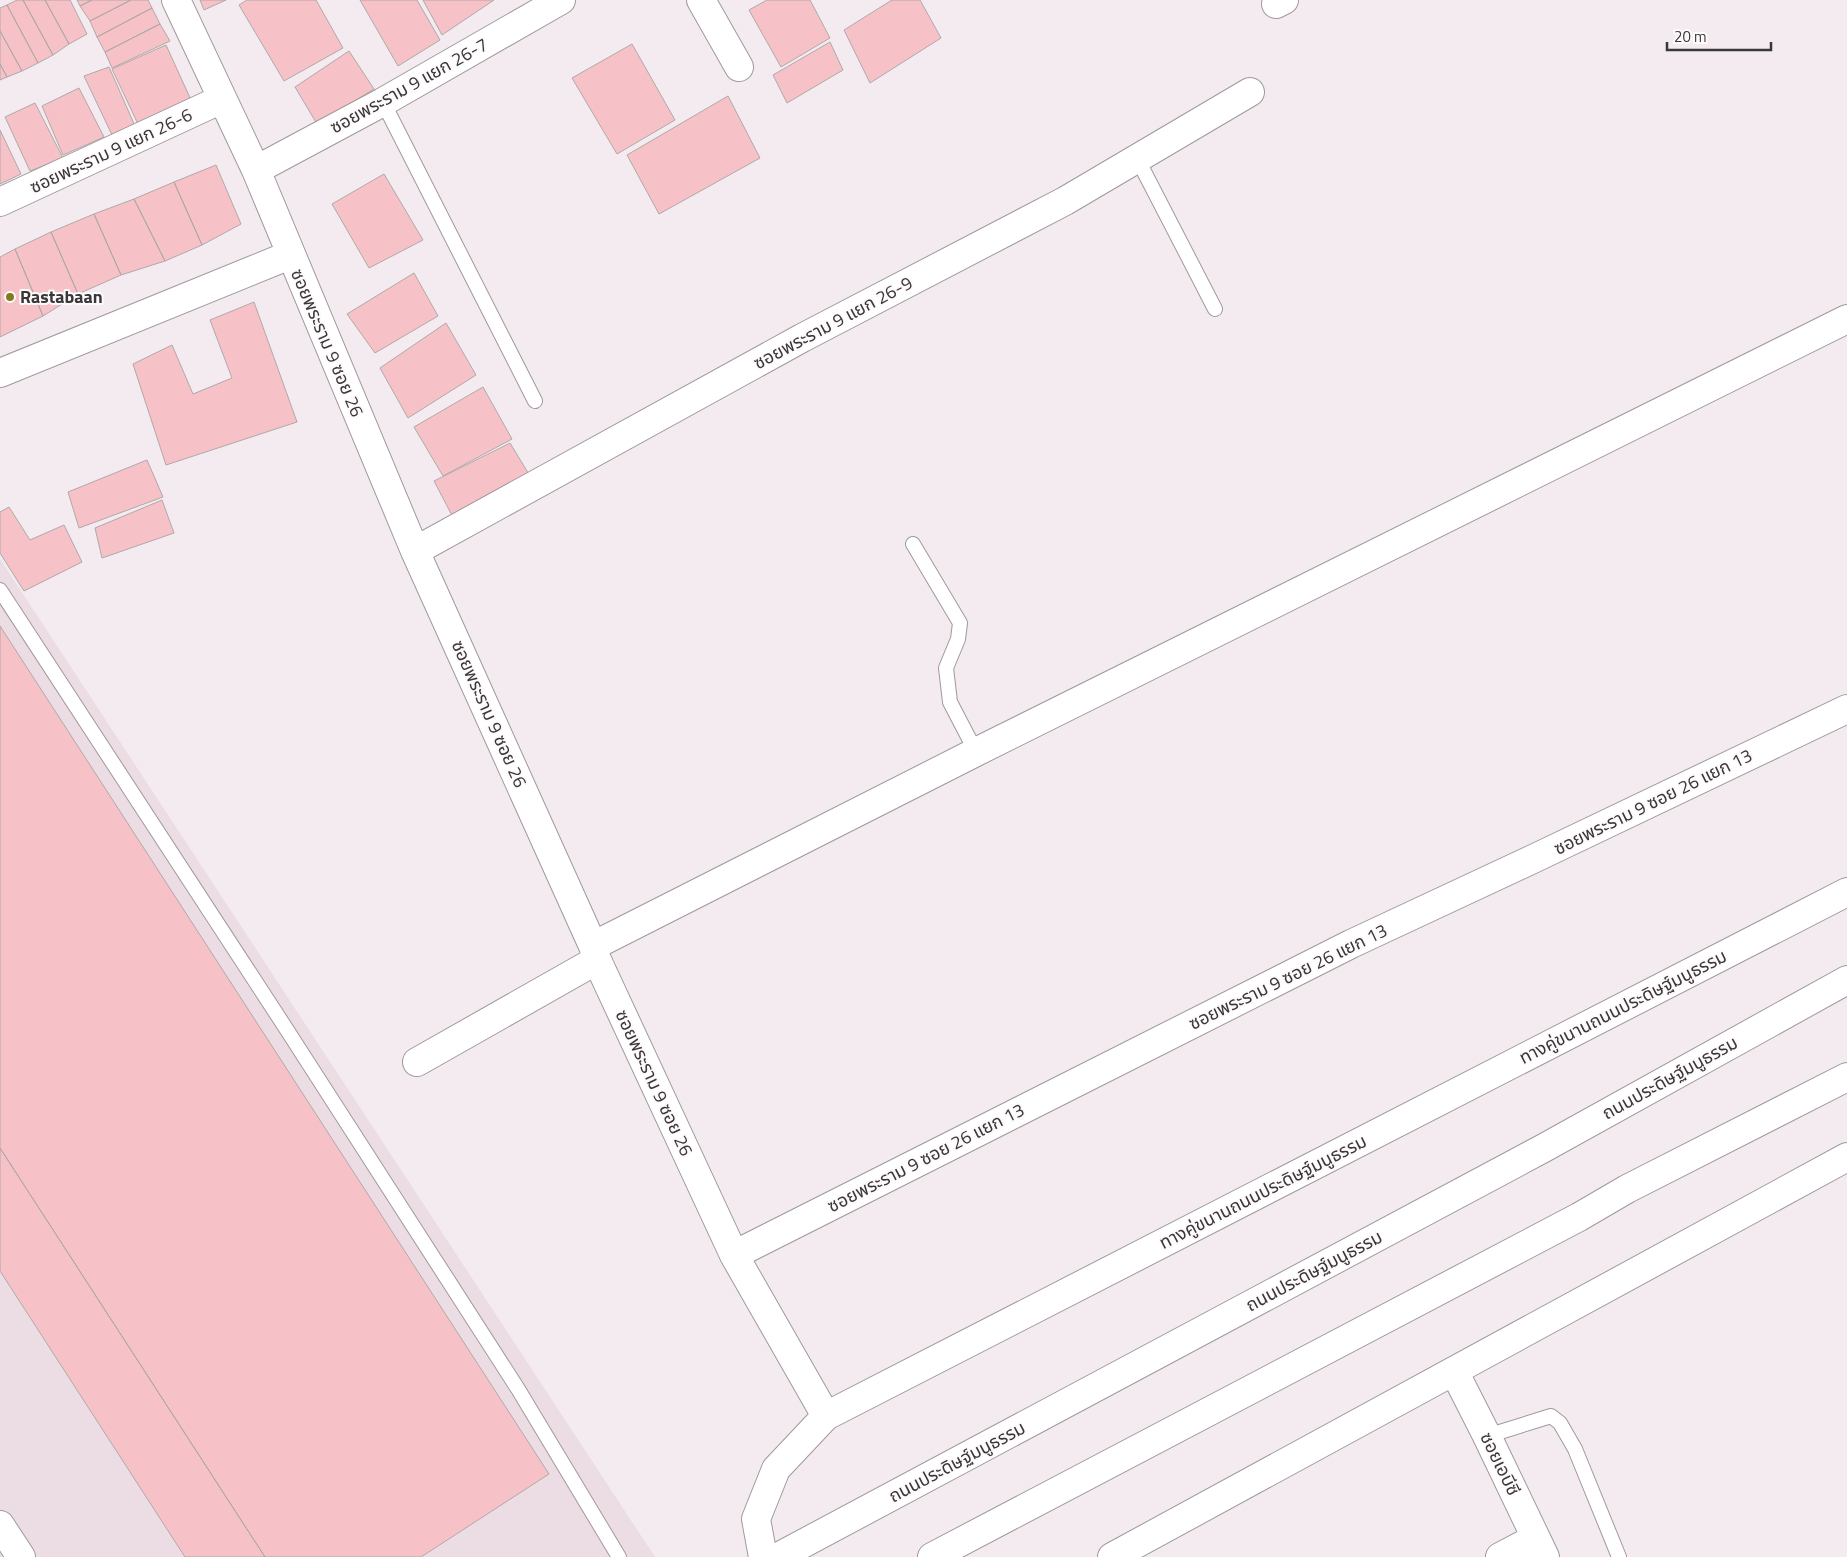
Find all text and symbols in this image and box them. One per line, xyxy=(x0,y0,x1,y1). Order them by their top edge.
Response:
scale bar xyxy=(1667,20,1771,52)
text: 20 m xyxy=(1674,25,1707,48)
street label: ซอยพระราม 9 แยก 26-7 xyxy=(325,31,493,140)
street label: ซอยพระราม 9 แยก 26-6 xyxy=(25,101,197,200)
street label: ซอยพระราม 9 ซอย 26 xyxy=(284,264,371,421)
street label: ซอยพระราม 9 แยก 26-9 xyxy=(748,269,917,376)
place label: Rastabaan xyxy=(20,283,103,310)
marker: Rastabaan xyxy=(4,291,16,303)
street label: ซอยพระราม 9 ซอย 26 xyxy=(445,636,534,792)
street label: ซอยพระราม 9 ซอย 26 แยก 13 xyxy=(1549,742,1757,861)
street label: ซอยพระราม 9 ซอย 26 แยก 13 xyxy=(1184,917,1392,1036)
street label: ทางคู่ขนานถนนประดิษฐ์มนูธรรม xyxy=(1514,942,1731,1071)
street label: ซอยพระราม 9 ซอย 26 xyxy=(609,1005,700,1160)
street label: ถนนประดิษฐ์มนูธรรม xyxy=(1597,1029,1743,1126)
street label: ซอยพระราม 9 ซอย 26 แยก 13 xyxy=(823,1096,1029,1219)
street label: ทางคู่ขนานถนนประดิษฐ์มนูธรรม xyxy=(1154,1127,1371,1256)
street label: ถนนประดิษฐ์มนูธรรม xyxy=(1240,1223,1387,1318)
street label: ถนนประดิษฐ์มนูธรรม xyxy=(883,1414,1030,1509)
street label: ซอยเอบีซี xyxy=(1474,1428,1527,1500)

